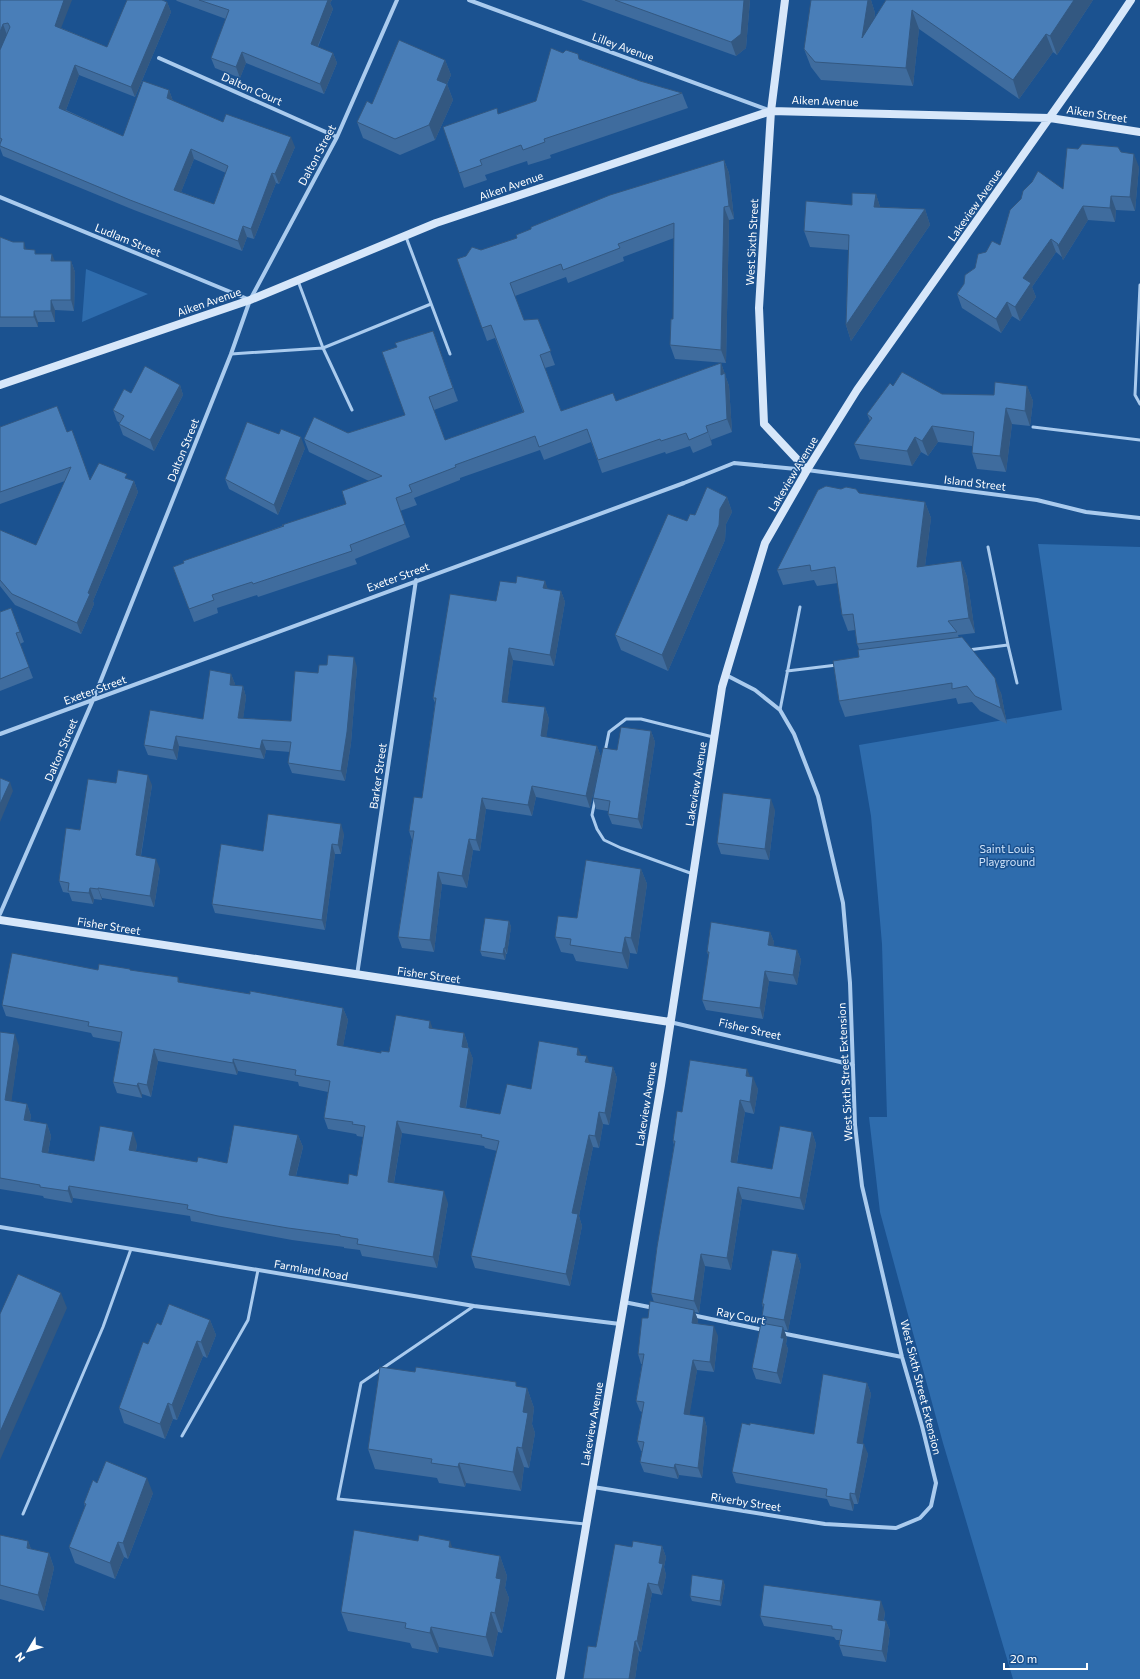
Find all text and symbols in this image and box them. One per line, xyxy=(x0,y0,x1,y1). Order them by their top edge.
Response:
street label: Lilley Avenue xyxy=(590,29,656,64)
street label: Dalton Court xyxy=(220,69,285,108)
street label: Aiken Avenue xyxy=(791,93,859,108)
street label: Aiken Street xyxy=(1066,102,1129,125)
street label: Dalton Street xyxy=(295,122,338,187)
street label: Lakeview Avenue xyxy=(945,166,1004,243)
street label: Aiken Avenue xyxy=(477,168,545,203)
street label: West Sixth Street xyxy=(743,198,760,286)
street label: Ludlam Street xyxy=(93,220,164,259)
street label: Aiken Avenue xyxy=(175,284,243,319)
street label: Dalton Street xyxy=(164,416,201,483)
street label: Lakeview Avenue xyxy=(765,434,820,514)
street label: Island Street xyxy=(943,472,1007,493)
street label: Exeter Street xyxy=(365,559,431,594)
street label: Exeter Street xyxy=(62,672,128,707)
street label: Dalton Street xyxy=(41,716,80,783)
street label: Lakeview Avenue xyxy=(682,741,709,827)
street label: Barker Street xyxy=(366,742,389,810)
park label: Saint Louis Playground xyxy=(979,842,1035,868)
street label: Fisher Street xyxy=(77,914,142,937)
street label: Fisher Street xyxy=(397,964,462,985)
street label: West Sixth Street Extension xyxy=(834,1002,855,1142)
street label: Fisher Street xyxy=(718,1015,783,1042)
street label: Lakeview Avenue xyxy=(632,1061,659,1147)
street label: Farmland Road xyxy=(273,1257,349,1282)
street label: Ray Court xyxy=(715,1304,767,1327)
street label: West Sixth Street Extension xyxy=(898,1318,945,1456)
street label: Lakeview Avenue xyxy=(578,1381,605,1467)
street label: Riverby Street xyxy=(710,1490,783,1514)
north arrow xyxy=(8,1631,48,1671)
scale bar xyxy=(1004,1645,1087,1671)
text: N xyxy=(12,1650,27,1665)
text: 20 m xyxy=(1010,1651,1037,1665)

